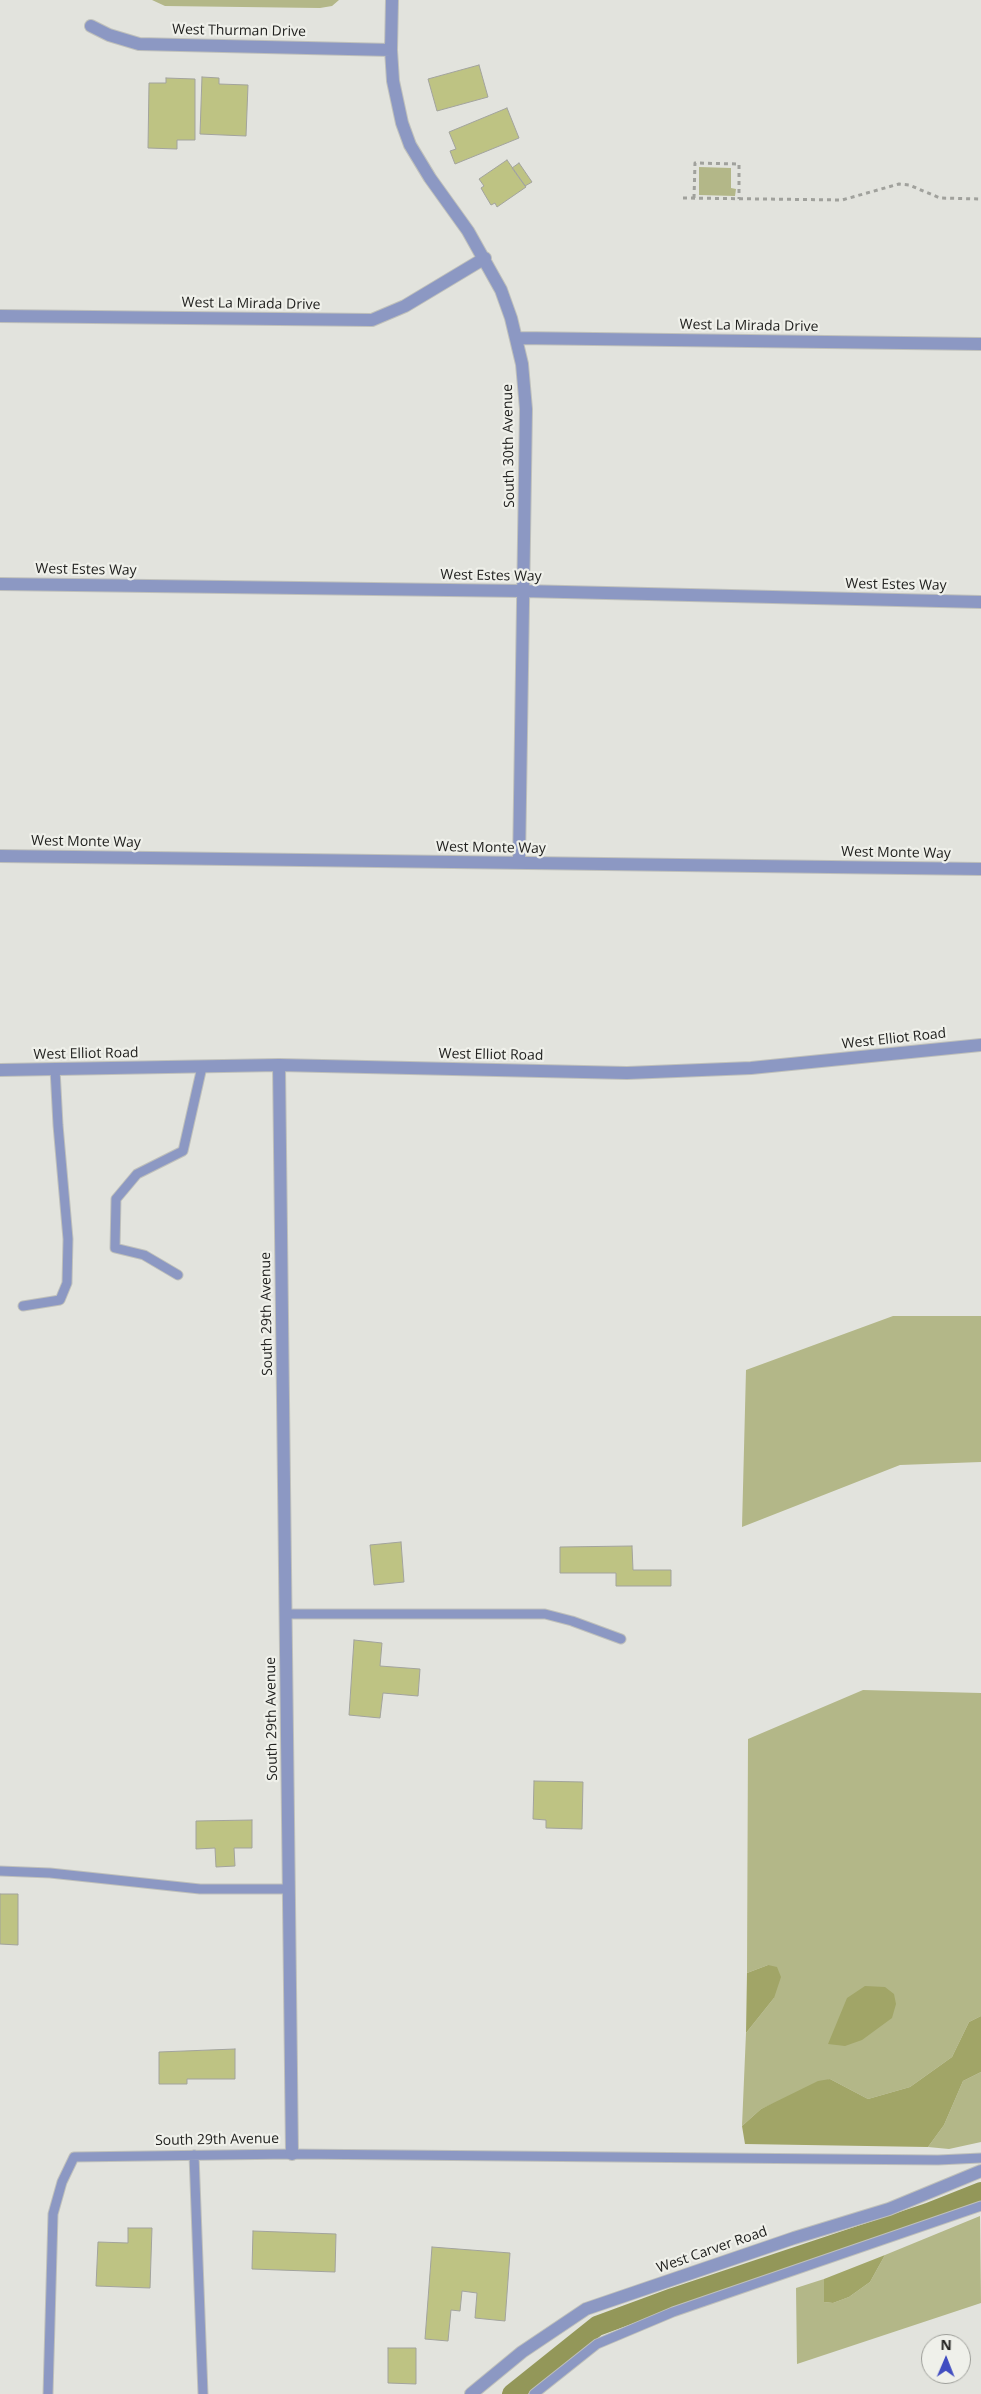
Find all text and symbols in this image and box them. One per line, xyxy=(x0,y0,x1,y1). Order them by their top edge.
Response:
street label: West Thurman Drive xyxy=(172,21,306,41)
street label: West La Mirada Drive xyxy=(182,294,320,314)
street label: West La Mirada Drive xyxy=(680,316,818,336)
street label: South 30th Avenue xyxy=(500,384,518,508)
street label: West Estes Way xyxy=(35,561,137,579)
street label: West Estes Way xyxy=(440,567,542,585)
street label: West Estes Way xyxy=(845,576,947,594)
street label: West Monte Way xyxy=(31,833,141,851)
street label: West Monte Way xyxy=(436,839,546,857)
street label: West Monte Way xyxy=(841,844,951,862)
street label: West Elliot Road xyxy=(841,1025,947,1053)
street label: West Elliot Road xyxy=(33,1045,139,1063)
street label: West Elliot Road xyxy=(438,1046,544,1064)
street label: South 29th Avenue xyxy=(258,1252,276,1376)
street label: South 29th Avenue xyxy=(263,1657,281,1781)
street label: South 29th Avenue xyxy=(155,2131,279,2149)
street label: West Carver Road xyxy=(654,2223,770,2277)
north arrow xyxy=(921,2334,971,2384)
text: N xyxy=(940,2335,952,2354)

